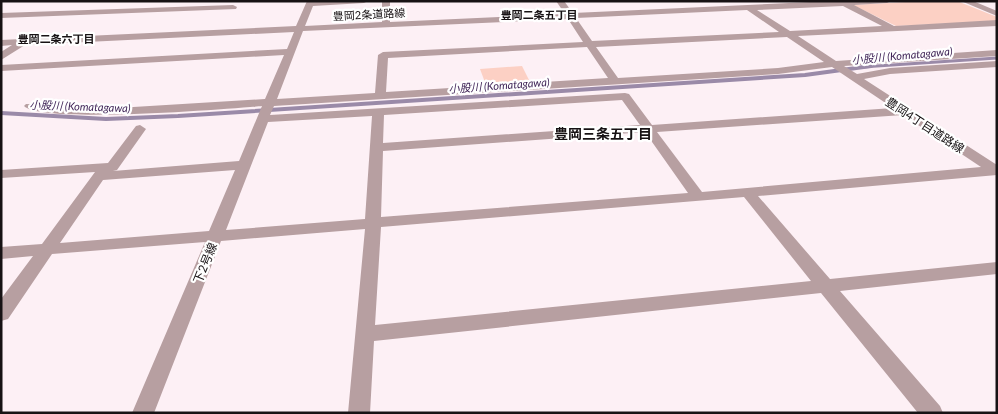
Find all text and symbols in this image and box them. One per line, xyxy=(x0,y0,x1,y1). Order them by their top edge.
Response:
street label: 豊岡2条道路線 xyxy=(333,6,405,22)
district label: 豊岡二条五丁目 xyxy=(501,8,578,21)
district label: 豊岡二条六丁目 xyxy=(18,32,95,45)
water label: 小股川 (Komatagawa) xyxy=(851,44,953,66)
water label: 小股川 (Komatagawa) xyxy=(448,75,550,95)
street label: 豊岡4丁目道路線 xyxy=(883,94,967,156)
water label: 小股川 (Komatagawa) xyxy=(29,98,131,114)
district label: 豊岡三条五丁目 xyxy=(554,125,652,142)
street label: 下2号線 xyxy=(190,240,220,286)

